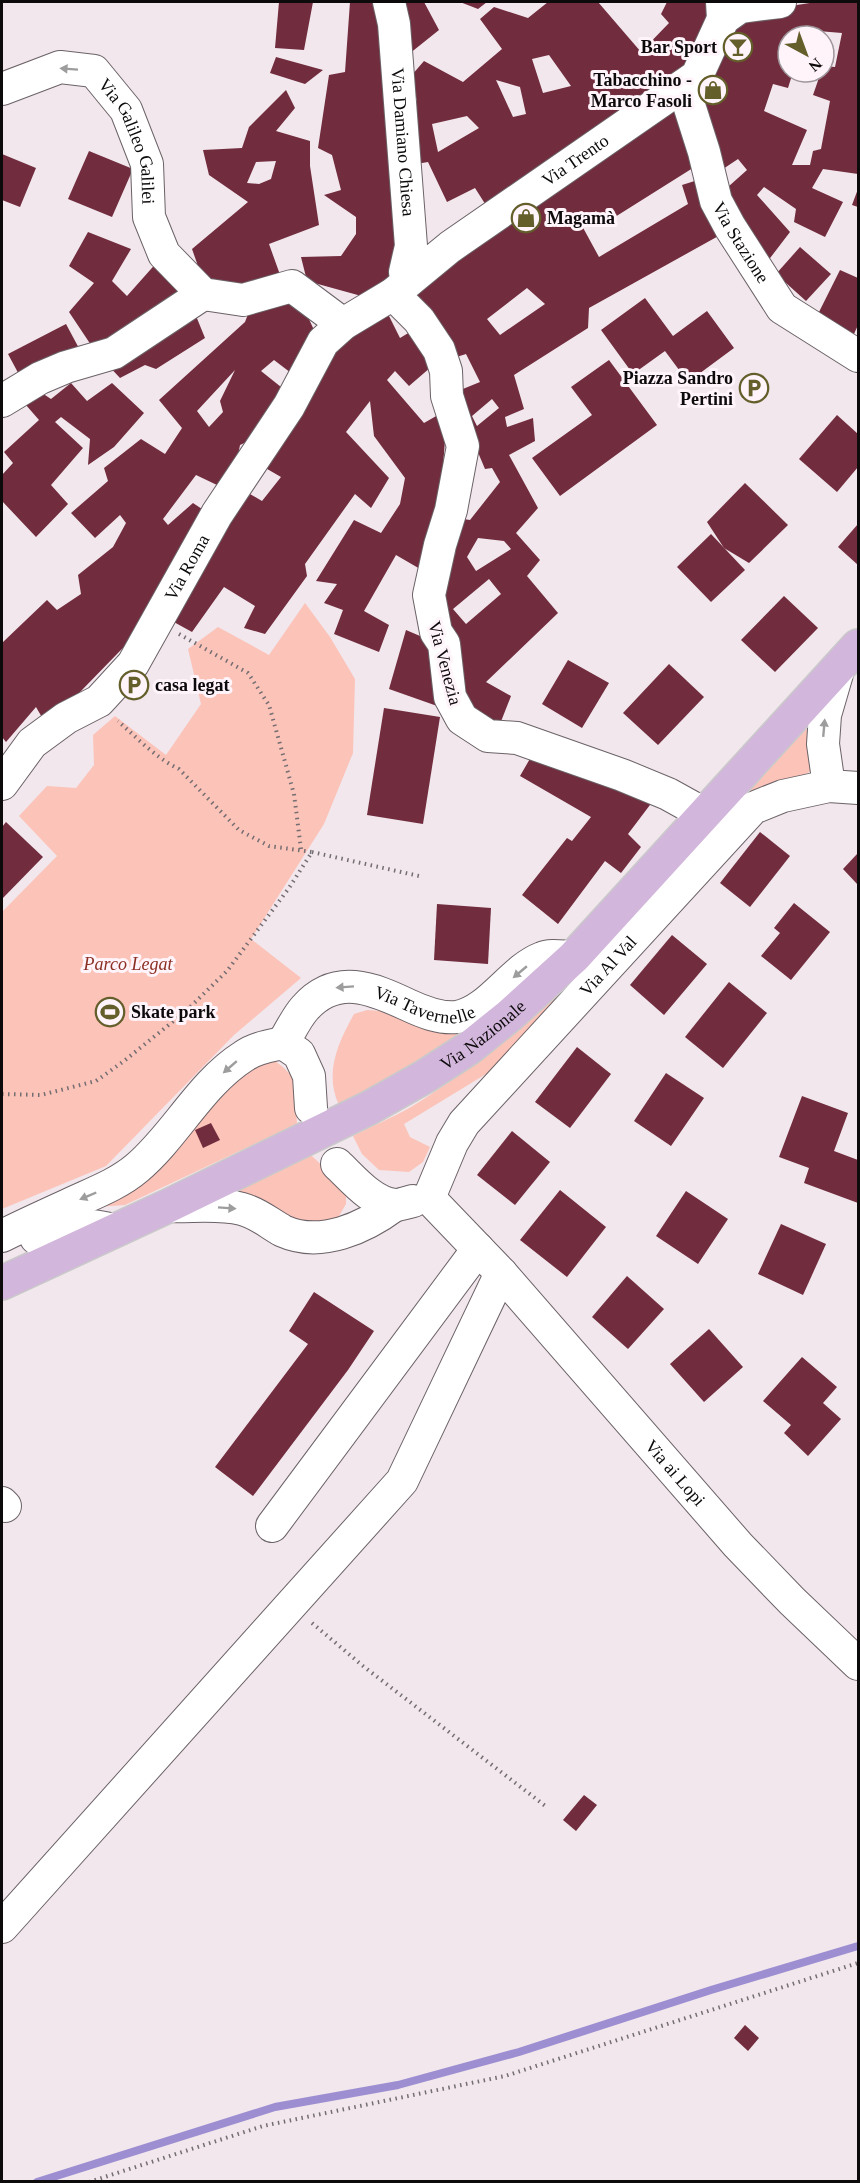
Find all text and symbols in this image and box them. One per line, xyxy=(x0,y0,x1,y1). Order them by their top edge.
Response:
north arrow xyxy=(776,24,836,84)
bar icon: Bar Sport xyxy=(722,31,754,63)
place label: Bar Sport xyxy=(641,37,717,57)
text: N xyxy=(805,55,825,75)
one-way arrow xyxy=(59,64,78,73)
street label: Via Damiano Chiesa xyxy=(387,67,419,217)
place label: Tabacchino - Marco Fasoli xyxy=(591,70,692,111)
street label: Via Galileo Galilei xyxy=(94,74,159,205)
shop icon: Tabacchino - Marco Fasoli xyxy=(697,74,729,106)
street label: Via Trento xyxy=(538,130,612,190)
street label: Via Stazione xyxy=(708,199,773,287)
shop icon: Magamà xyxy=(510,202,542,234)
place label: Magamà xyxy=(547,208,615,228)
place label: Piazza Sandro Pertini xyxy=(623,368,733,409)
parking icon: Piazza Sandro Pertini xyxy=(738,372,770,404)
street label: Via Roma xyxy=(161,531,213,604)
street label: Via Venezia xyxy=(424,619,466,707)
parking icon: casa legat xyxy=(118,669,150,701)
place label: casa legat xyxy=(155,675,229,695)
one-way arrow xyxy=(819,719,829,738)
street label: Via Al Val xyxy=(575,932,641,1000)
park label: Parco Legat xyxy=(83,954,173,974)
one-way arrow xyxy=(513,965,528,978)
street label: Via Tavernelle xyxy=(372,982,478,1027)
one-way arrow xyxy=(336,983,355,992)
sports icon: Skate park xyxy=(94,996,126,1028)
street label: Via Nazionale xyxy=(436,996,530,1074)
place label: Skate park xyxy=(131,1002,216,1022)
one-way arrow xyxy=(223,1060,238,1073)
one-way arrow xyxy=(78,1191,96,1201)
one-way arrow xyxy=(217,1203,236,1213)
street label: Via ai Lopi xyxy=(641,1436,709,1510)

